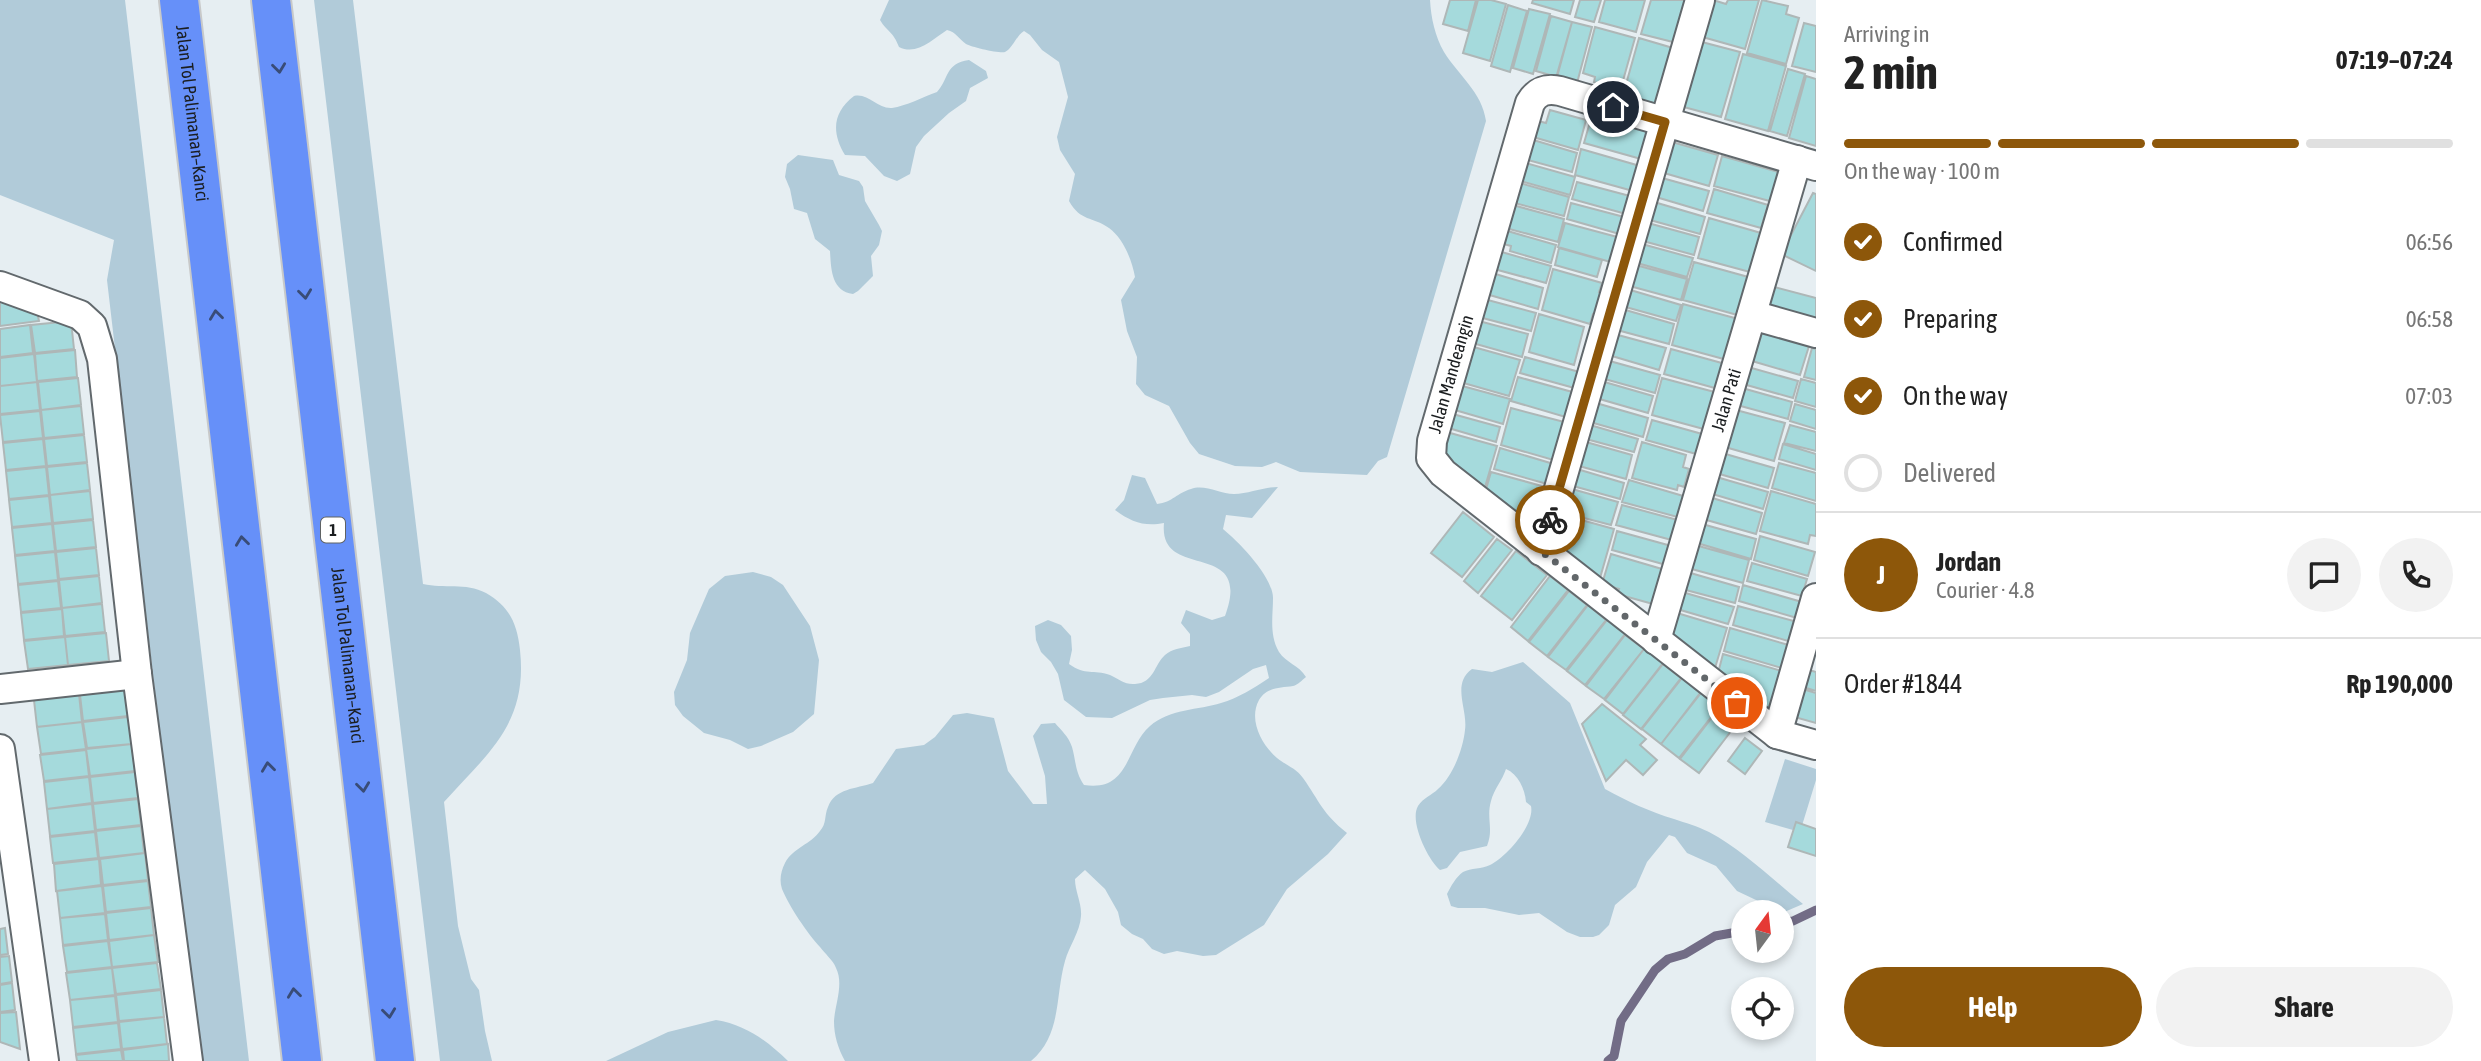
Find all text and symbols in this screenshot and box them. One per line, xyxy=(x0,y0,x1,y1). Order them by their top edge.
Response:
text: Arriving in xyxy=(1844,21,1930,47)
street label: Jalan Tol Palimanan–Kanci xyxy=(172,24,213,203)
text: 07:19–07:24 xyxy=(2336,45,2453,75)
text: 2 min xyxy=(1844,46,1938,99)
one-way arrow xyxy=(271,63,286,74)
pin xyxy=(1583,77,1643,137)
icon: home xyxy=(1594,88,1632,126)
text: On the way · 100 m xyxy=(1844,158,2000,184)
icon: check xyxy=(1844,223,1882,261)
text: Confirmed xyxy=(1903,227,2003,257)
text: 06:56 xyxy=(2406,229,2453,255)
one-way arrow xyxy=(298,288,313,300)
icon: check xyxy=(1844,300,1882,338)
text: Preparing xyxy=(1903,304,1997,334)
text: 06:58 xyxy=(2406,306,2453,332)
one-way arrow xyxy=(208,309,223,321)
street label: Jalan Mandeangin xyxy=(1424,312,1477,435)
street label: Jalan Pati xyxy=(1707,366,1745,434)
icon: check xyxy=(1844,377,1882,415)
text: On the way xyxy=(1903,381,2008,411)
text: 07:03 xyxy=(2405,383,2453,409)
text: Delivered xyxy=(1903,458,1996,488)
courier xyxy=(1515,485,1585,555)
icon: bike xyxy=(1531,501,1569,539)
road number: 1 xyxy=(321,517,345,542)
one-way arrow xyxy=(235,535,250,546)
button: chat xyxy=(2287,538,2361,612)
button: phone xyxy=(2379,538,2453,612)
text: Jordan xyxy=(1936,547,2001,577)
text: J xyxy=(1877,560,1885,590)
street label: Jalan Tol Palimanan–Kanci xyxy=(327,566,369,745)
text: Courier · 4.8 xyxy=(1936,577,2035,603)
text: Order #1844 xyxy=(1844,669,1963,699)
text: Rp 190,000 xyxy=(2346,669,2453,699)
pin xyxy=(1707,673,1767,733)
icon: bag xyxy=(1718,684,1756,722)
one-way arrow xyxy=(261,761,276,773)
one-way arrow xyxy=(355,782,370,793)
north arrow xyxy=(1731,900,1794,962)
map controls xyxy=(1731,900,1794,1040)
button: Help xyxy=(1844,967,2142,1047)
button: Share xyxy=(2156,967,2453,1047)
button: locate xyxy=(1731,977,1794,1040)
one-way arrow xyxy=(287,987,302,999)
one-way arrow xyxy=(381,1008,396,1019)

